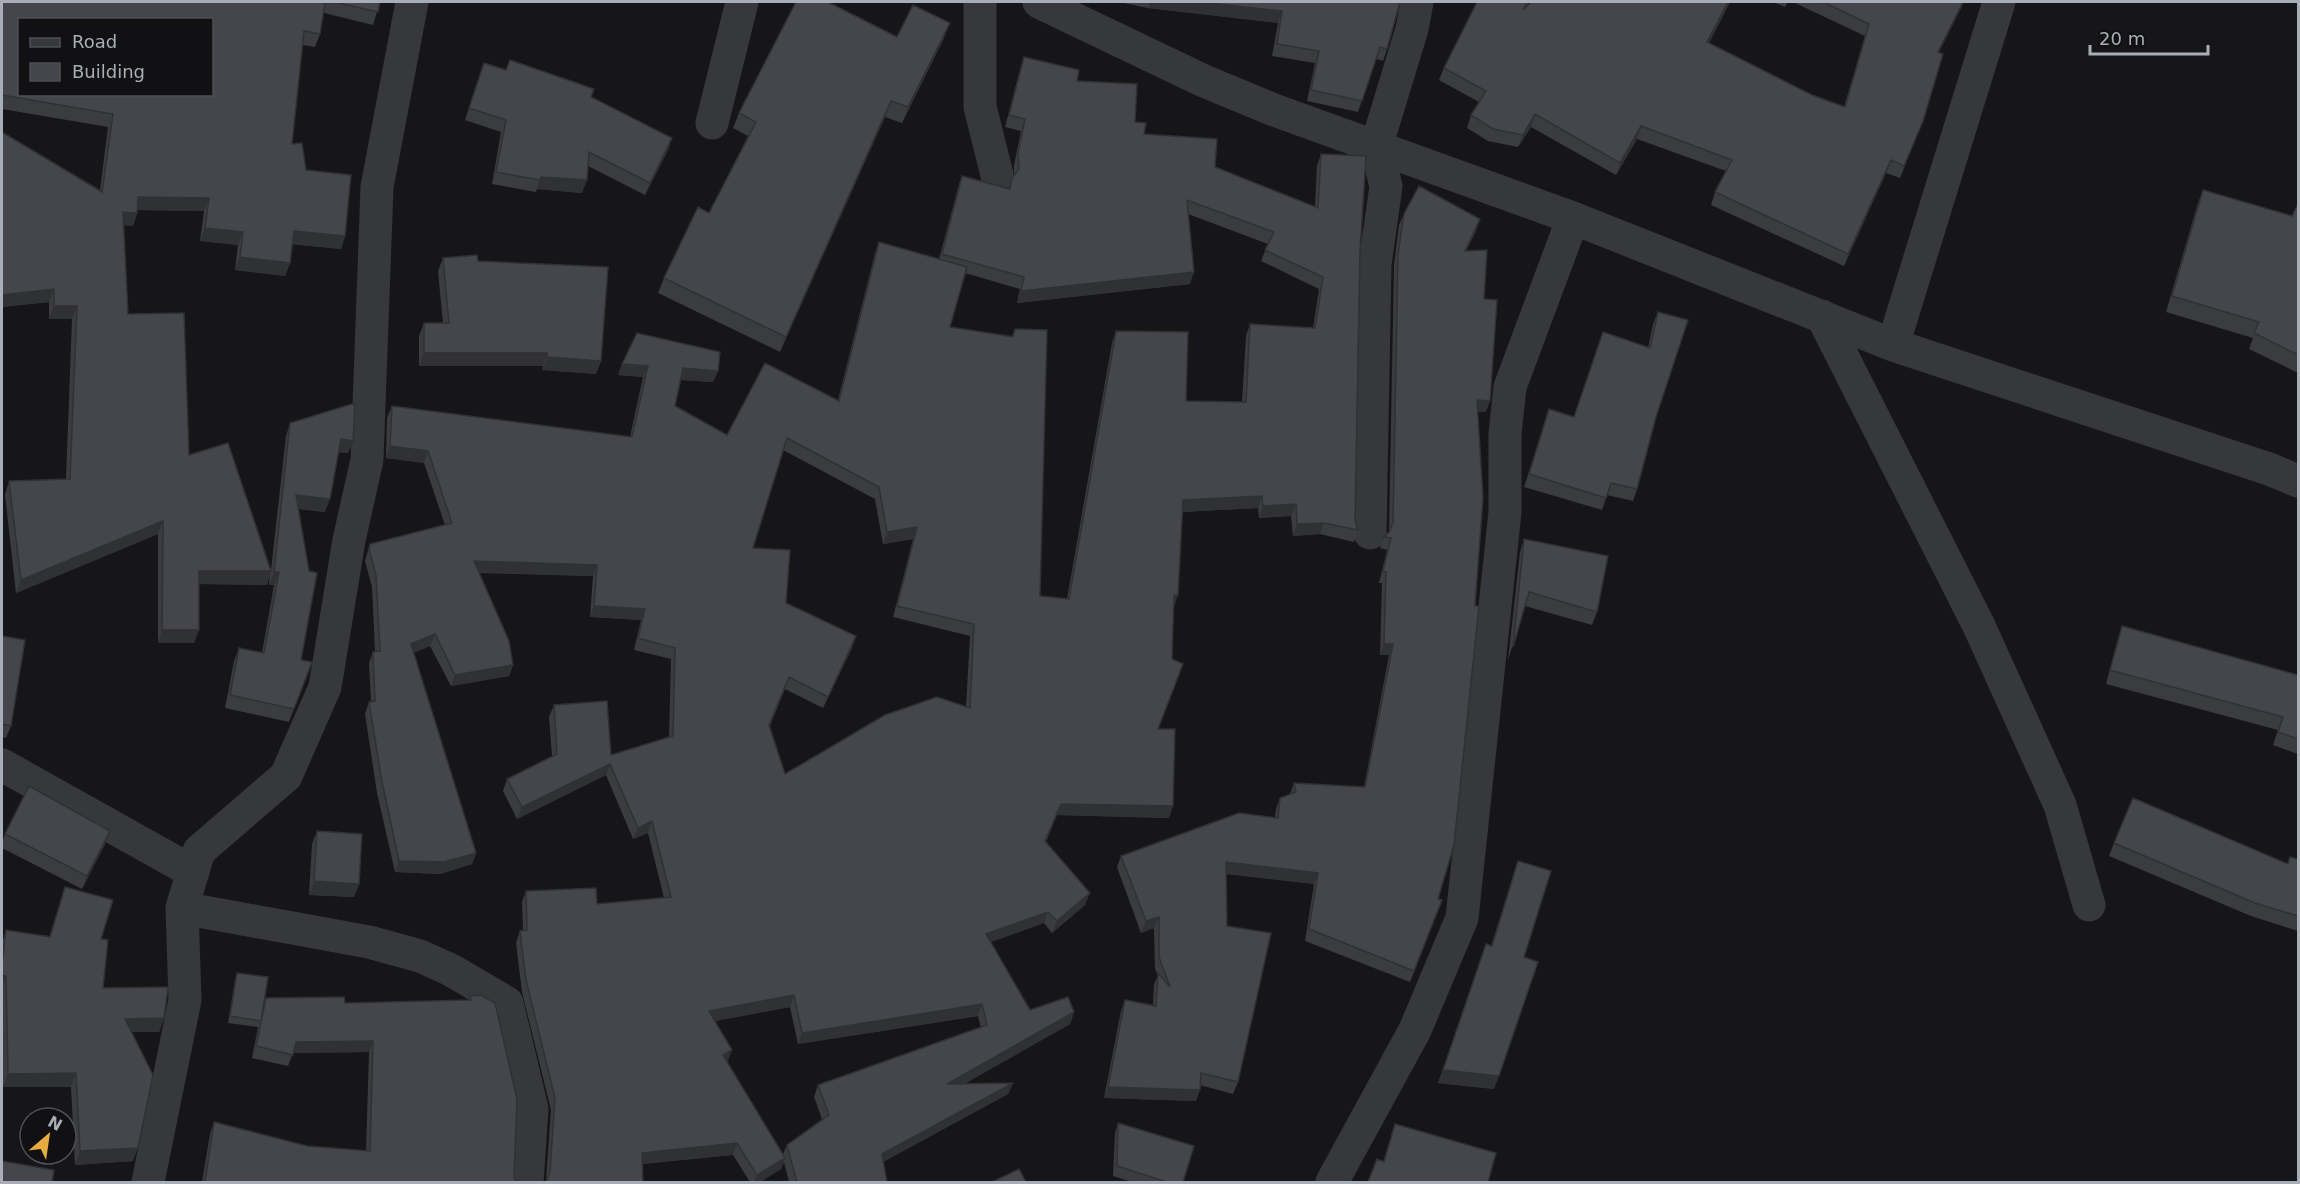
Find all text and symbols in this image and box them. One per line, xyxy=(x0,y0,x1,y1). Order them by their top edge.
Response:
legend xyxy=(18,18,213,96)
scale bar xyxy=(2090,18,2208,56)
text: 20 m xyxy=(2099,28,2145,49)
text: Road xyxy=(72,31,117,52)
text: Building xyxy=(72,61,145,82)
north arrow xyxy=(18,1106,78,1166)
text: N xyxy=(45,1112,65,1135)

